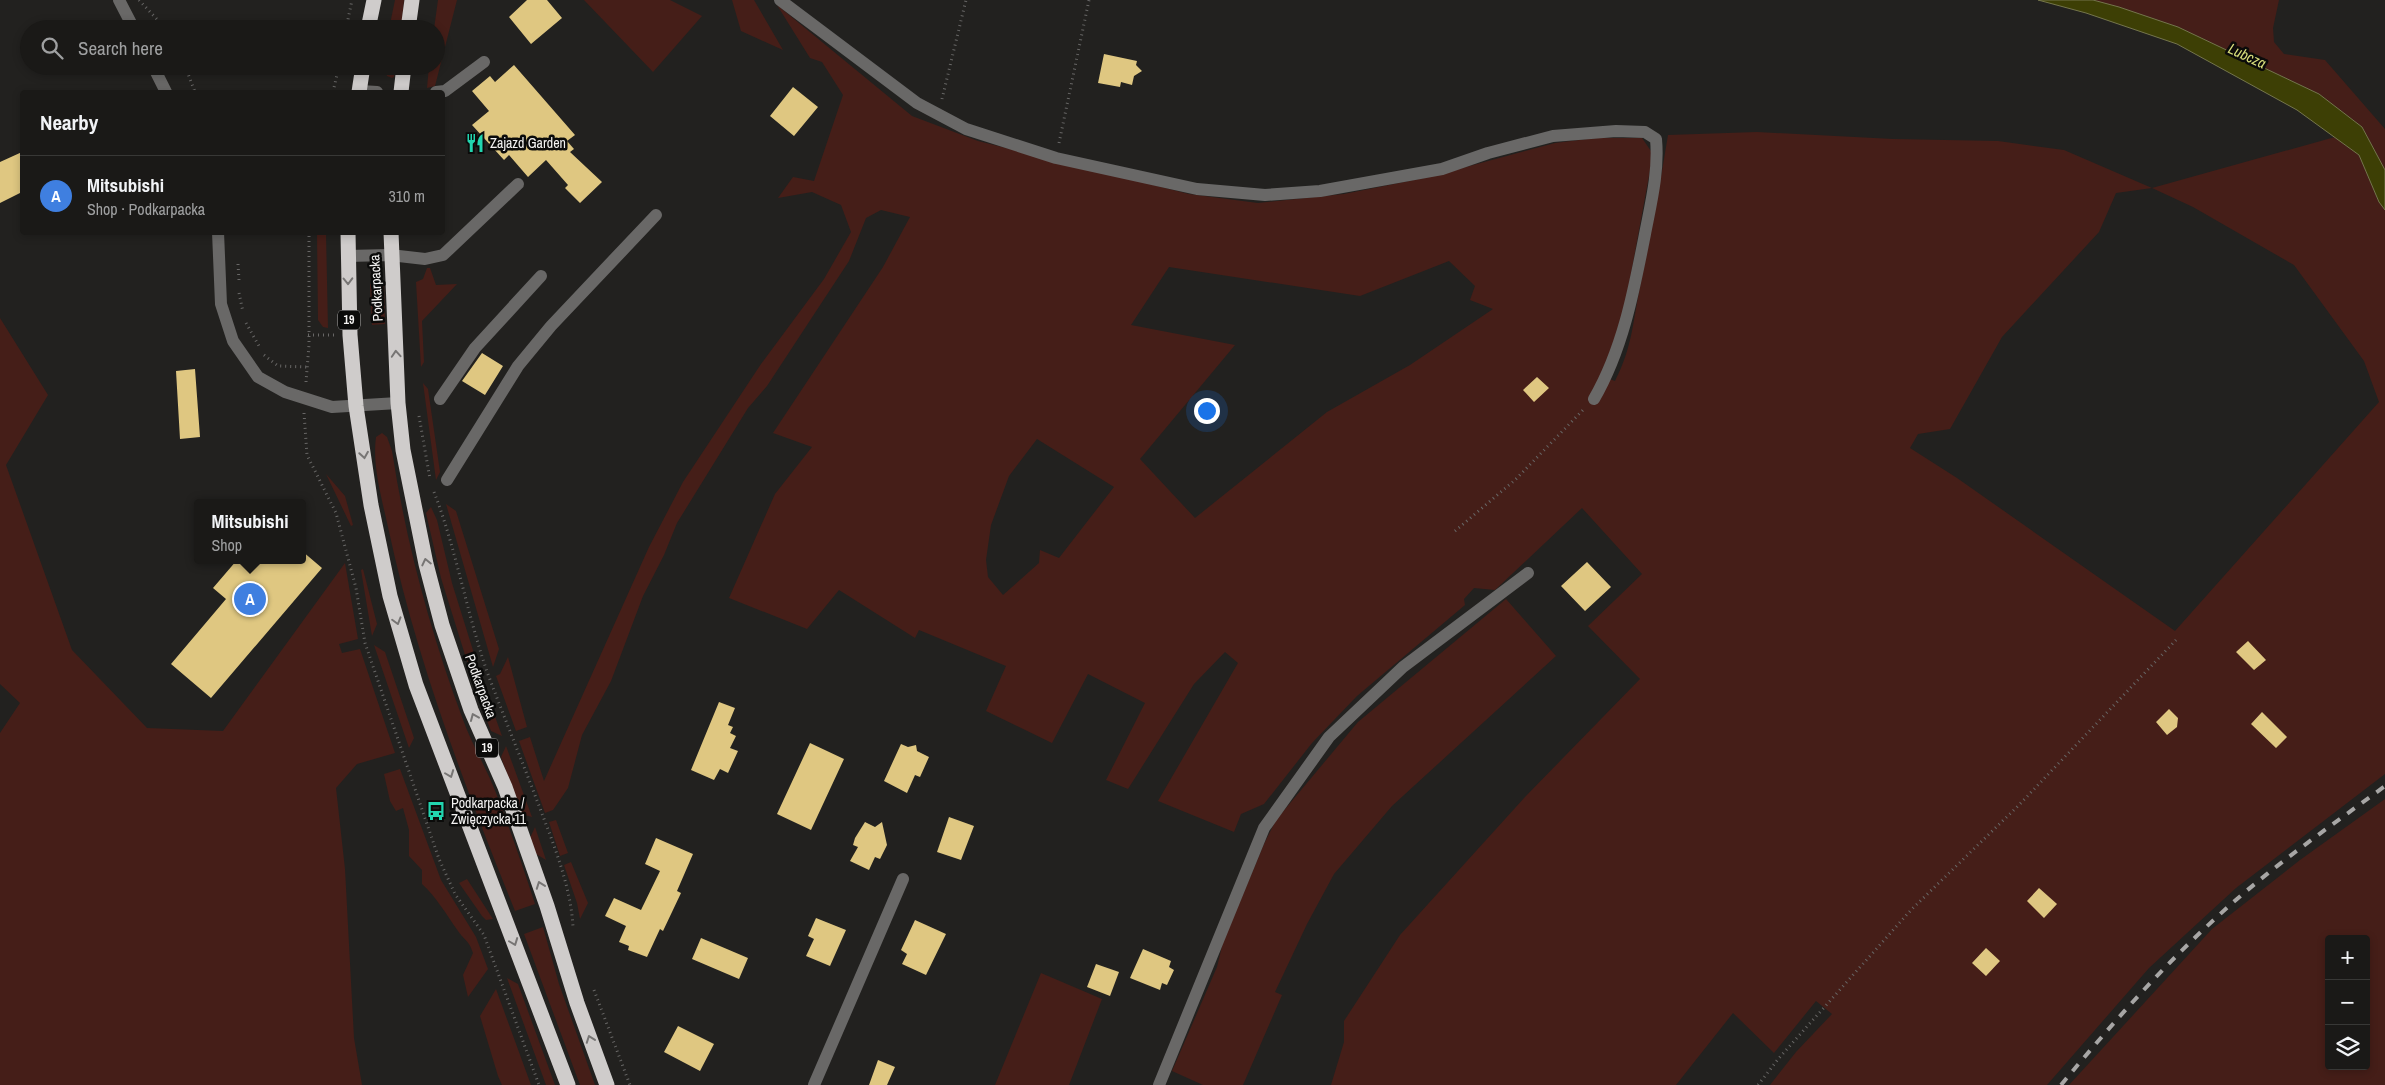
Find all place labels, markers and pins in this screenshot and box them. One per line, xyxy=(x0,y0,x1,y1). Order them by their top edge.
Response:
restaurant icon: Zajazd Garden xyxy=(464,132,486,154)
place label: Zajazd Garden xyxy=(490,134,566,152)
pin: A xyxy=(234,580,266,618)
place label: Podkarpacka / Zwięczycka 11 xyxy=(451,794,527,828)
bus stop icon: Podkarpacka / Zwięczycka 11 xyxy=(425,800,447,822)

